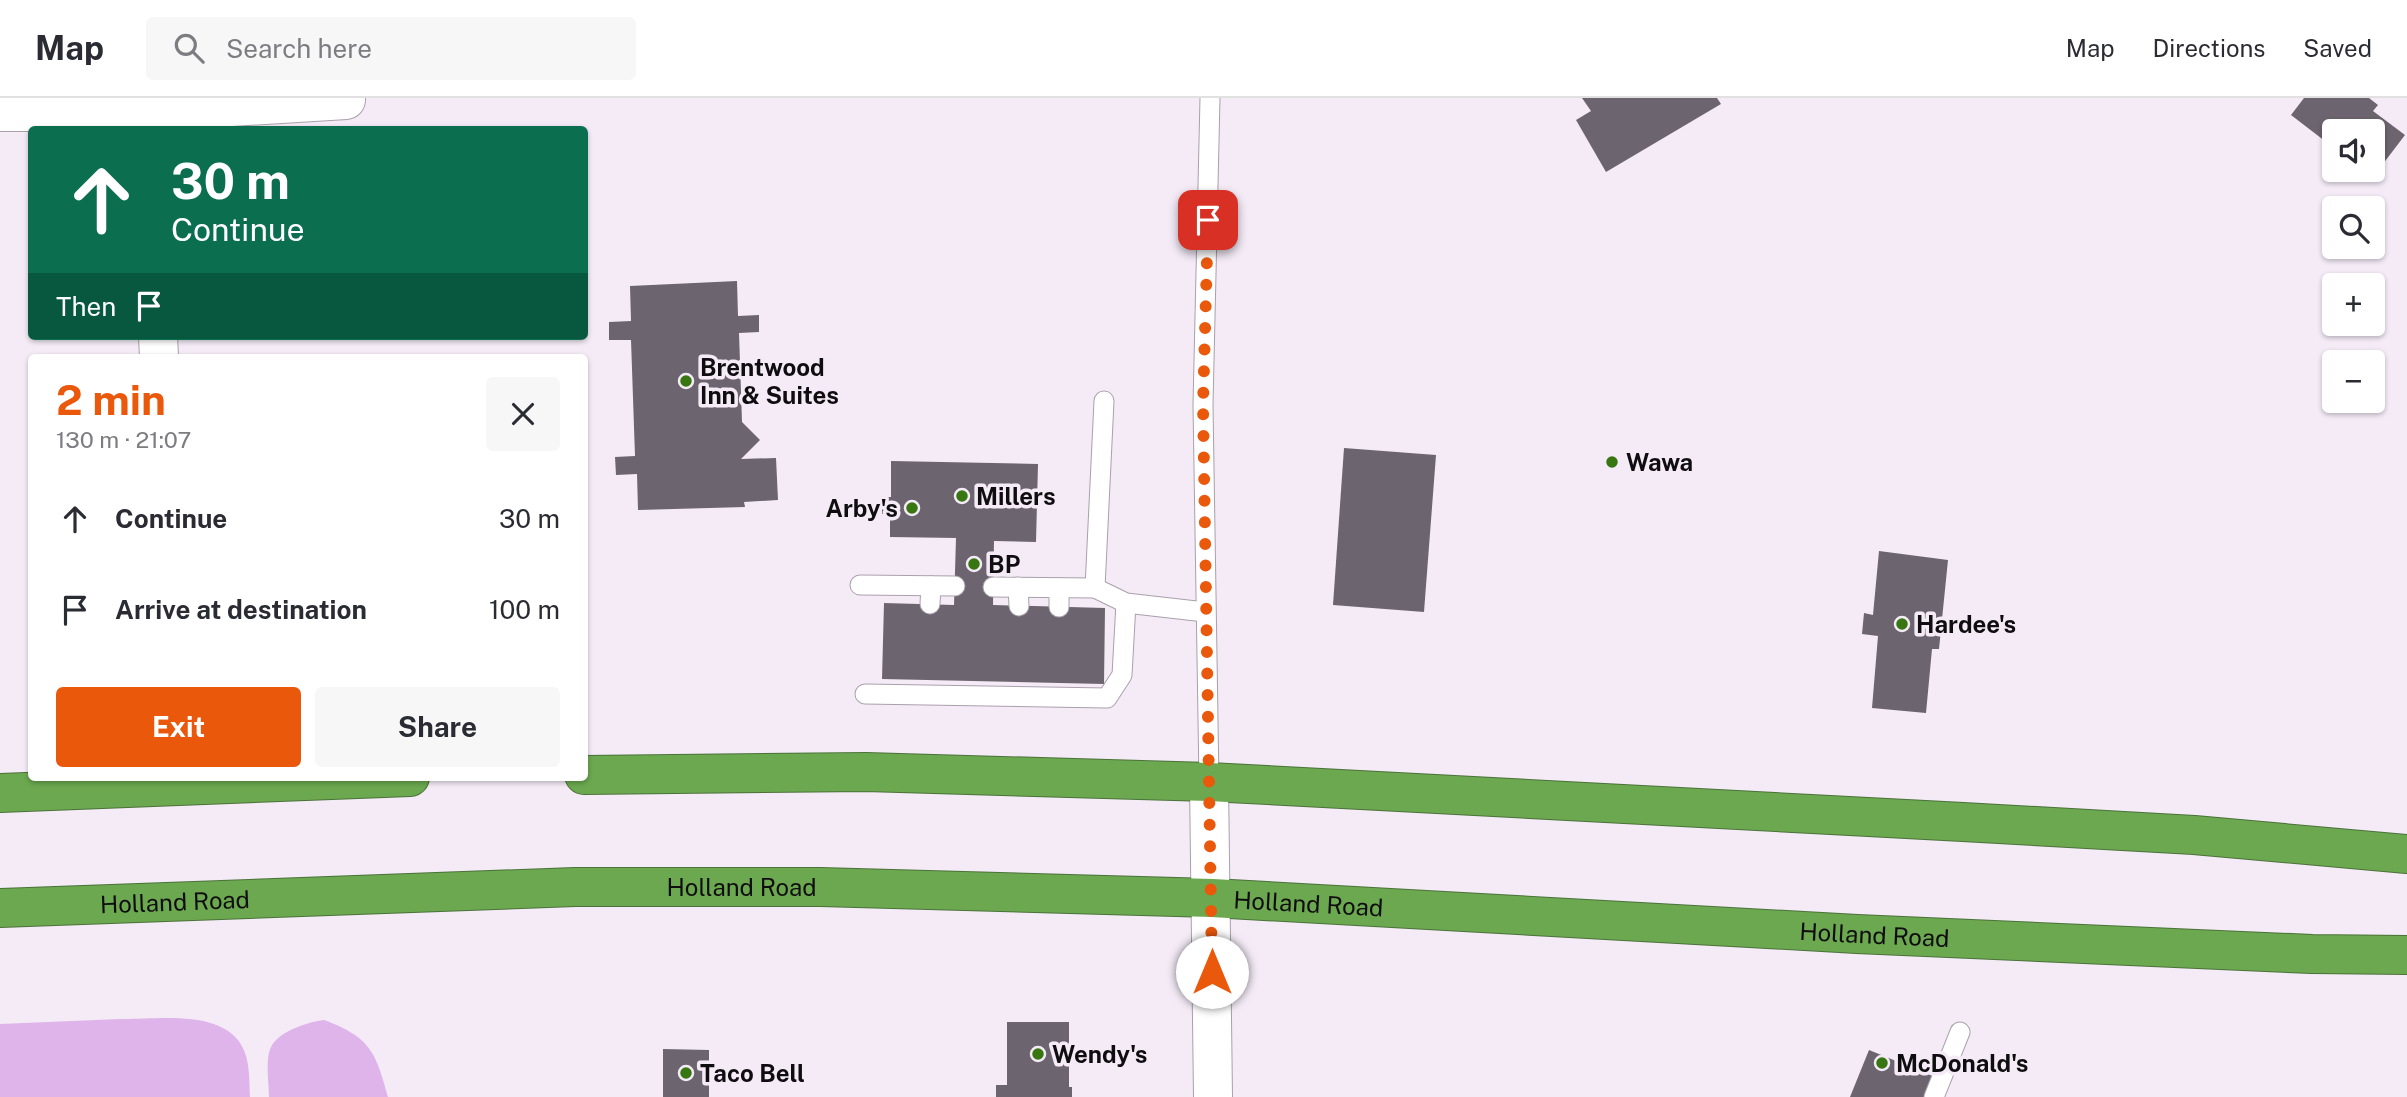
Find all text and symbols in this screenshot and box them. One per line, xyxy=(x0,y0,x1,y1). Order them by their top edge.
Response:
search box xyxy=(146,17,636,80)
text: Map xyxy=(35,29,104,67)
icon: search xyxy=(170,29,208,67)
text: Search here xyxy=(226,33,372,64)
text: Map xyxy=(2066,34,2115,62)
text: Directions xyxy=(2153,34,2265,62)
text: Saved xyxy=(2303,34,2372,62)
map controls xyxy=(2322,119,2385,413)
button: sound xyxy=(2322,119,2385,182)
text: 30 m xyxy=(171,152,290,210)
icon: ahead xyxy=(56,154,147,245)
pin xyxy=(1178,190,1238,250)
button: search xyxy=(2322,196,2385,259)
icon: arrive xyxy=(1189,201,1227,239)
text: Continue xyxy=(171,211,305,248)
button: + xyxy=(2322,273,2385,336)
icon: arrive xyxy=(130,287,168,325)
text: Then xyxy=(56,291,116,322)
button: − xyxy=(2322,350,2385,413)
place label: Brentwood Inn & Suites xyxy=(700,353,839,409)
marker: Brentwood Inn & Suites xyxy=(678,373,694,389)
text: 2 min xyxy=(56,375,166,424)
button: close xyxy=(486,377,560,451)
text: 130 m · 21:07 xyxy=(56,426,191,453)
place label: Wawa xyxy=(1626,448,1693,476)
marker: Wawa xyxy=(1604,454,1620,470)
place label: Millers xyxy=(976,482,1056,510)
marker: Millers xyxy=(954,488,970,504)
place label: Arby's xyxy=(825,494,898,522)
icon: ahead xyxy=(56,500,94,538)
marker: Arby's xyxy=(904,500,920,516)
text: Continue xyxy=(115,503,227,534)
text: 30 m xyxy=(499,503,560,534)
place label: BP xyxy=(988,550,1020,578)
marker: BP xyxy=(966,556,982,572)
icon: arrive xyxy=(56,591,94,629)
text: Arrive at destination xyxy=(115,594,367,625)
text: 100 m xyxy=(489,594,560,625)
place label: Hardee's xyxy=(1916,610,2016,638)
marker: Hardee's xyxy=(1894,616,1910,632)
button: Exit xyxy=(56,687,301,767)
button: Share xyxy=(315,687,560,767)
street label: Holland Road xyxy=(667,873,817,901)
street label: Holland Road xyxy=(99,885,250,918)
street label: Holland Road xyxy=(1233,885,1384,922)
street label: Holland Road xyxy=(1799,917,1950,952)
position arrow xyxy=(1175,935,1249,1009)
place label: Wendy's xyxy=(1052,1040,1148,1068)
marker: Wendy's xyxy=(1030,1046,1046,1062)
place label: McDonald's xyxy=(1896,1049,2028,1077)
marker: McDonald's xyxy=(1874,1055,1890,1071)
place label: Taco Bell xyxy=(700,1059,805,1087)
marker: Taco Bell xyxy=(678,1065,694,1081)

